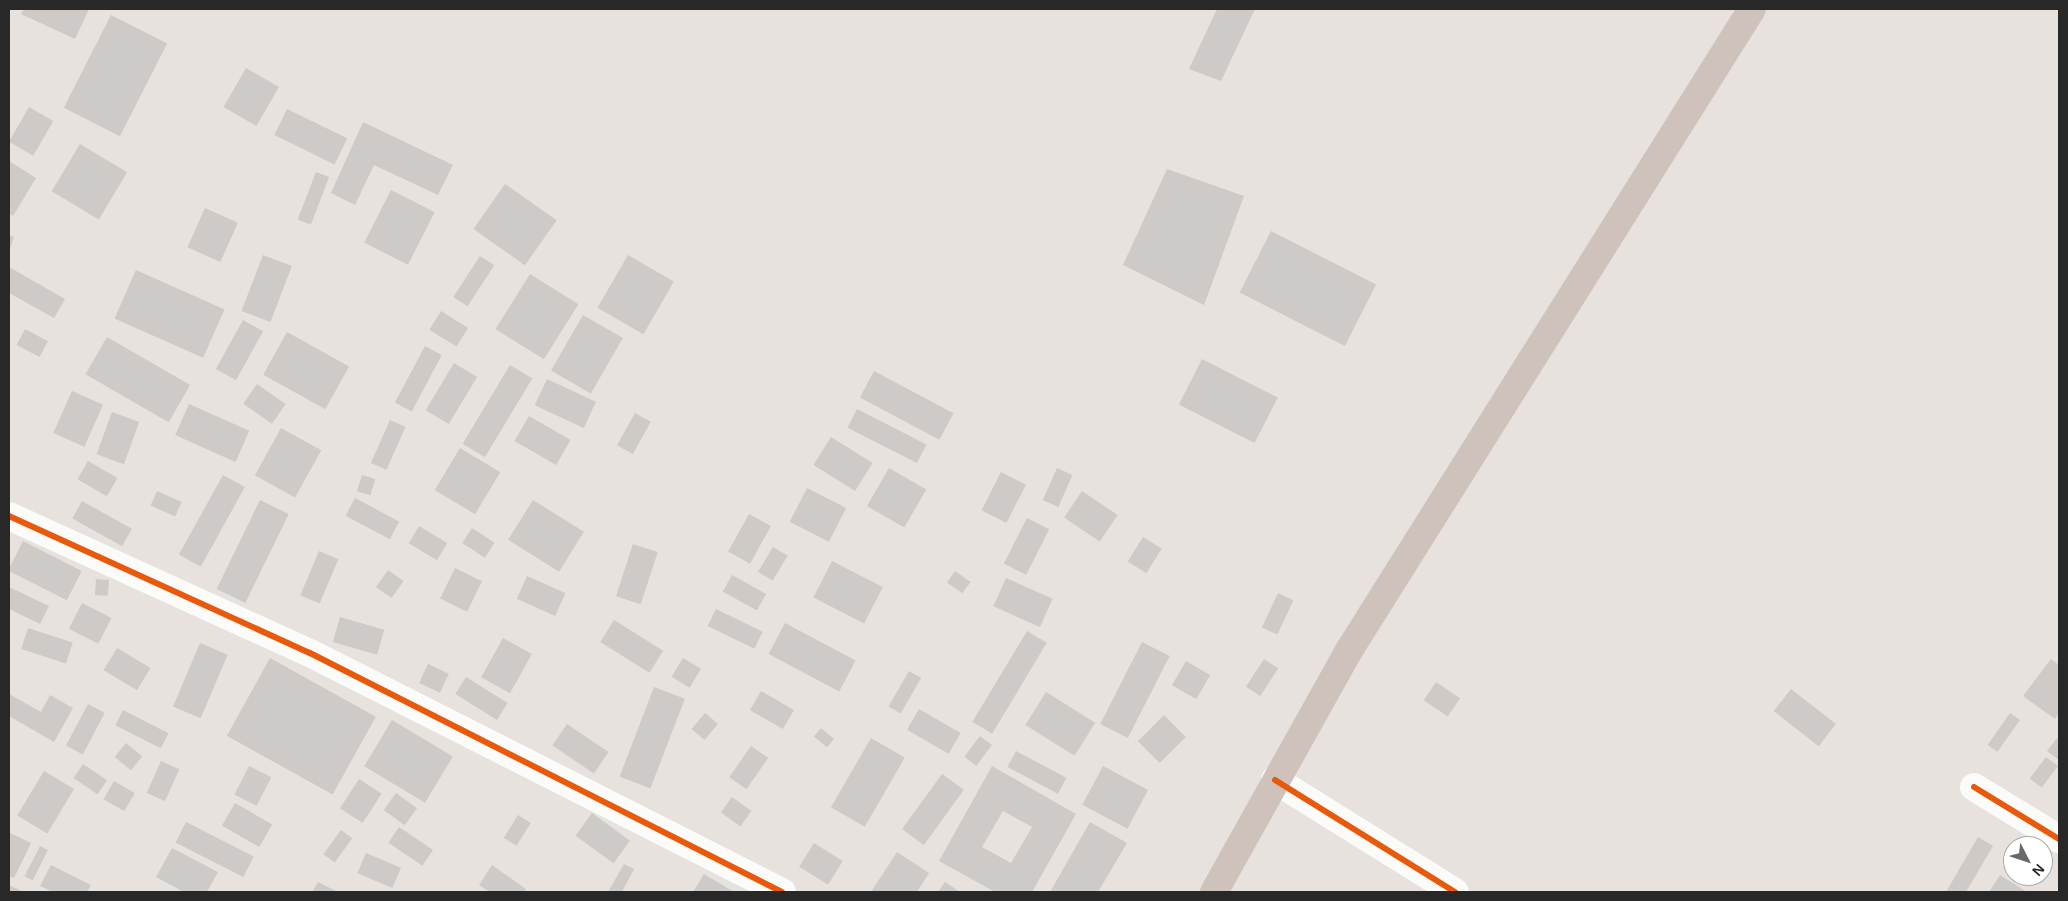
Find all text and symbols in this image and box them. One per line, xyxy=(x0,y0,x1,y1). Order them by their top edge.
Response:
north arrow xyxy=(2003,836,2053,886)
text: N xyxy=(2029,861,2048,879)

